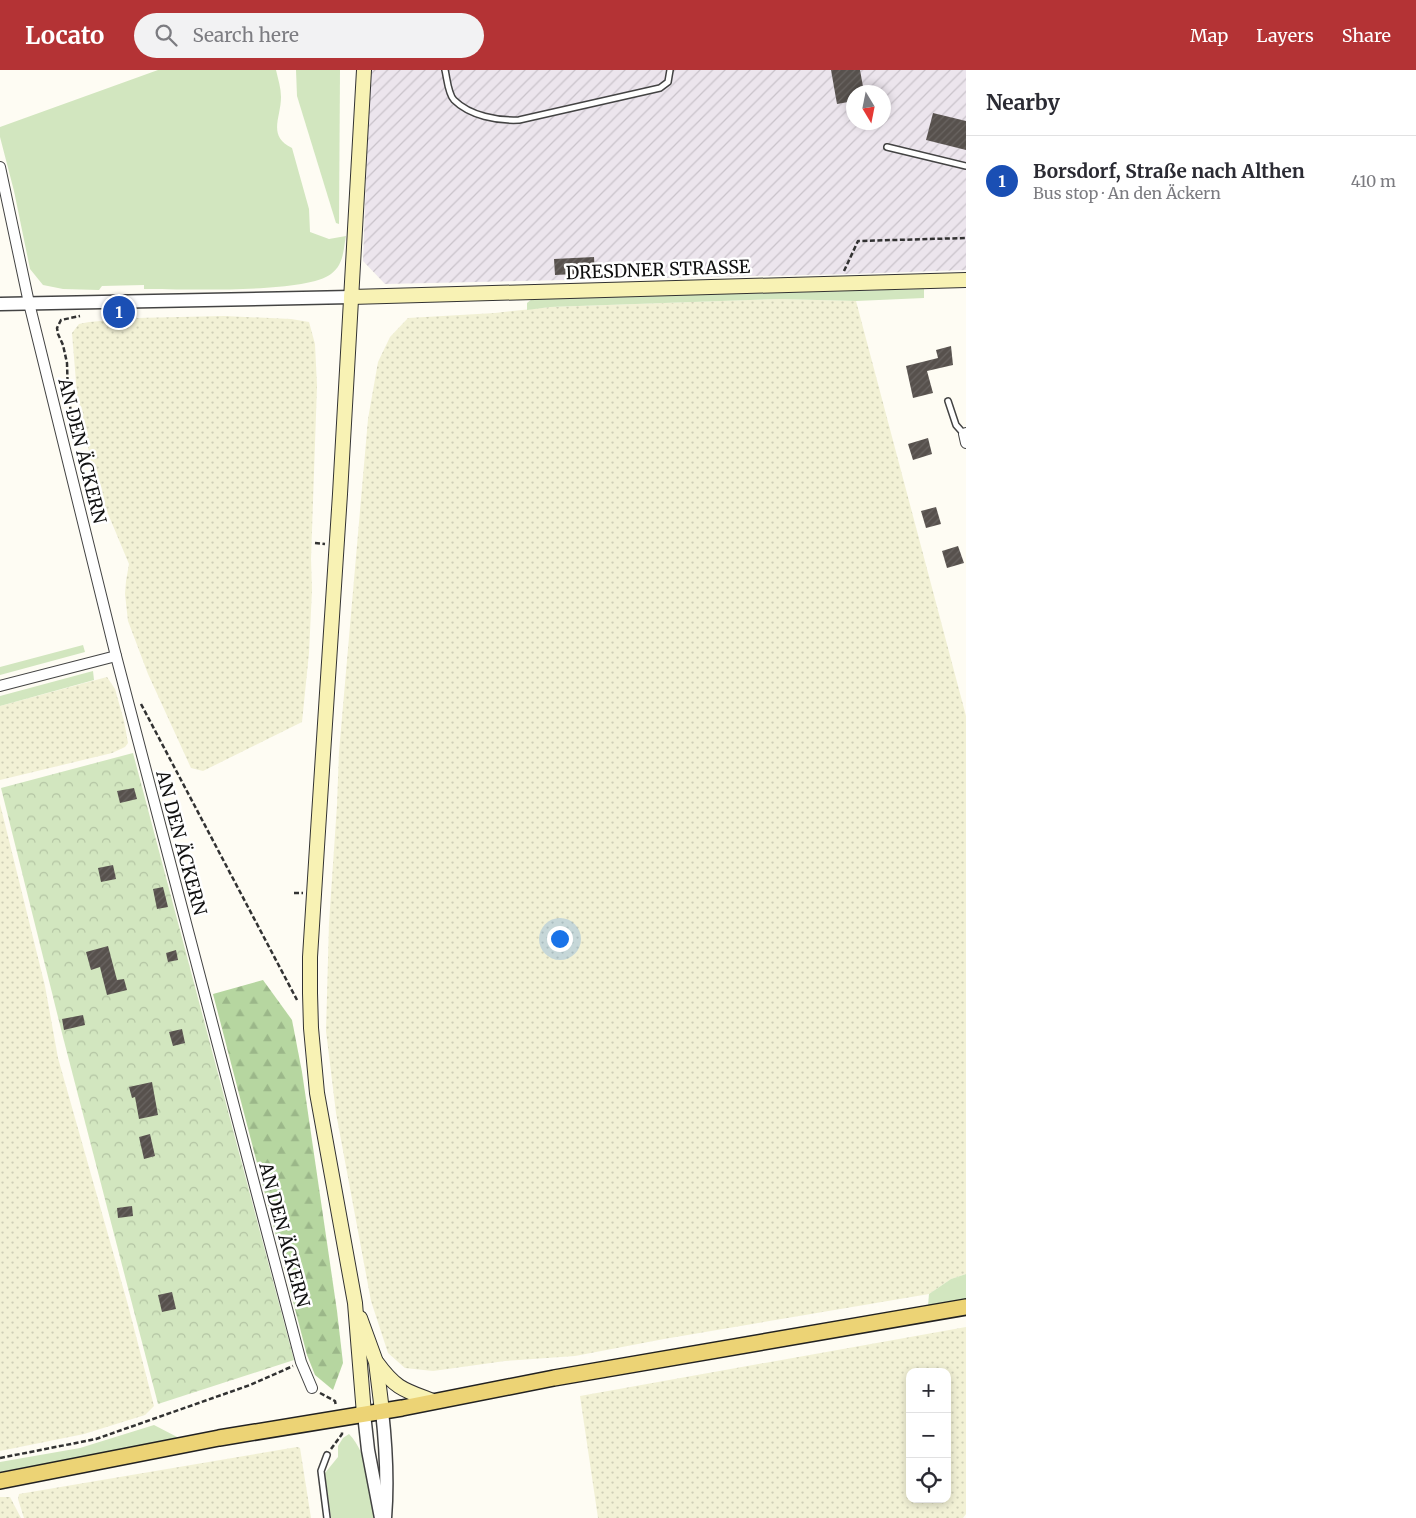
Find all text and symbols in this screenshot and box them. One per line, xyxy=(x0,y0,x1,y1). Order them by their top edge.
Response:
search box xyxy=(134,13,484,58)
text: Locato xyxy=(25,20,104,51)
icon: search xyxy=(152,21,180,49)
text: Search here xyxy=(192,23,299,47)
text: Map xyxy=(1190,24,1228,47)
text: Layers xyxy=(1256,24,1314,47)
text: Share xyxy=(1342,24,1391,47)
north arrow xyxy=(846,85,891,130)
text: Nearby xyxy=(986,89,1060,116)
text: Borsdorf, Straße nach Althen xyxy=(1033,159,1305,183)
text: 1 xyxy=(998,171,1006,191)
text: 410 m xyxy=(1351,171,1396,191)
text: Bus stop · An den Äckern xyxy=(1033,183,1221,203)
street label: DRESDNER STRASSE xyxy=(565,255,751,284)
pin: 1 xyxy=(103,293,135,331)
street label: AN DEN ÄCKERN xyxy=(53,375,112,526)
street label: AN DEN ÄCKERN xyxy=(151,767,212,918)
your location xyxy=(547,926,573,952)
street label: AN DEN ÄCKERN xyxy=(254,1159,315,1310)
map controls xyxy=(906,1368,951,1503)
button: + xyxy=(906,1368,951,1413)
button: − xyxy=(906,1413,951,1458)
button: locate xyxy=(906,1458,951,1503)

